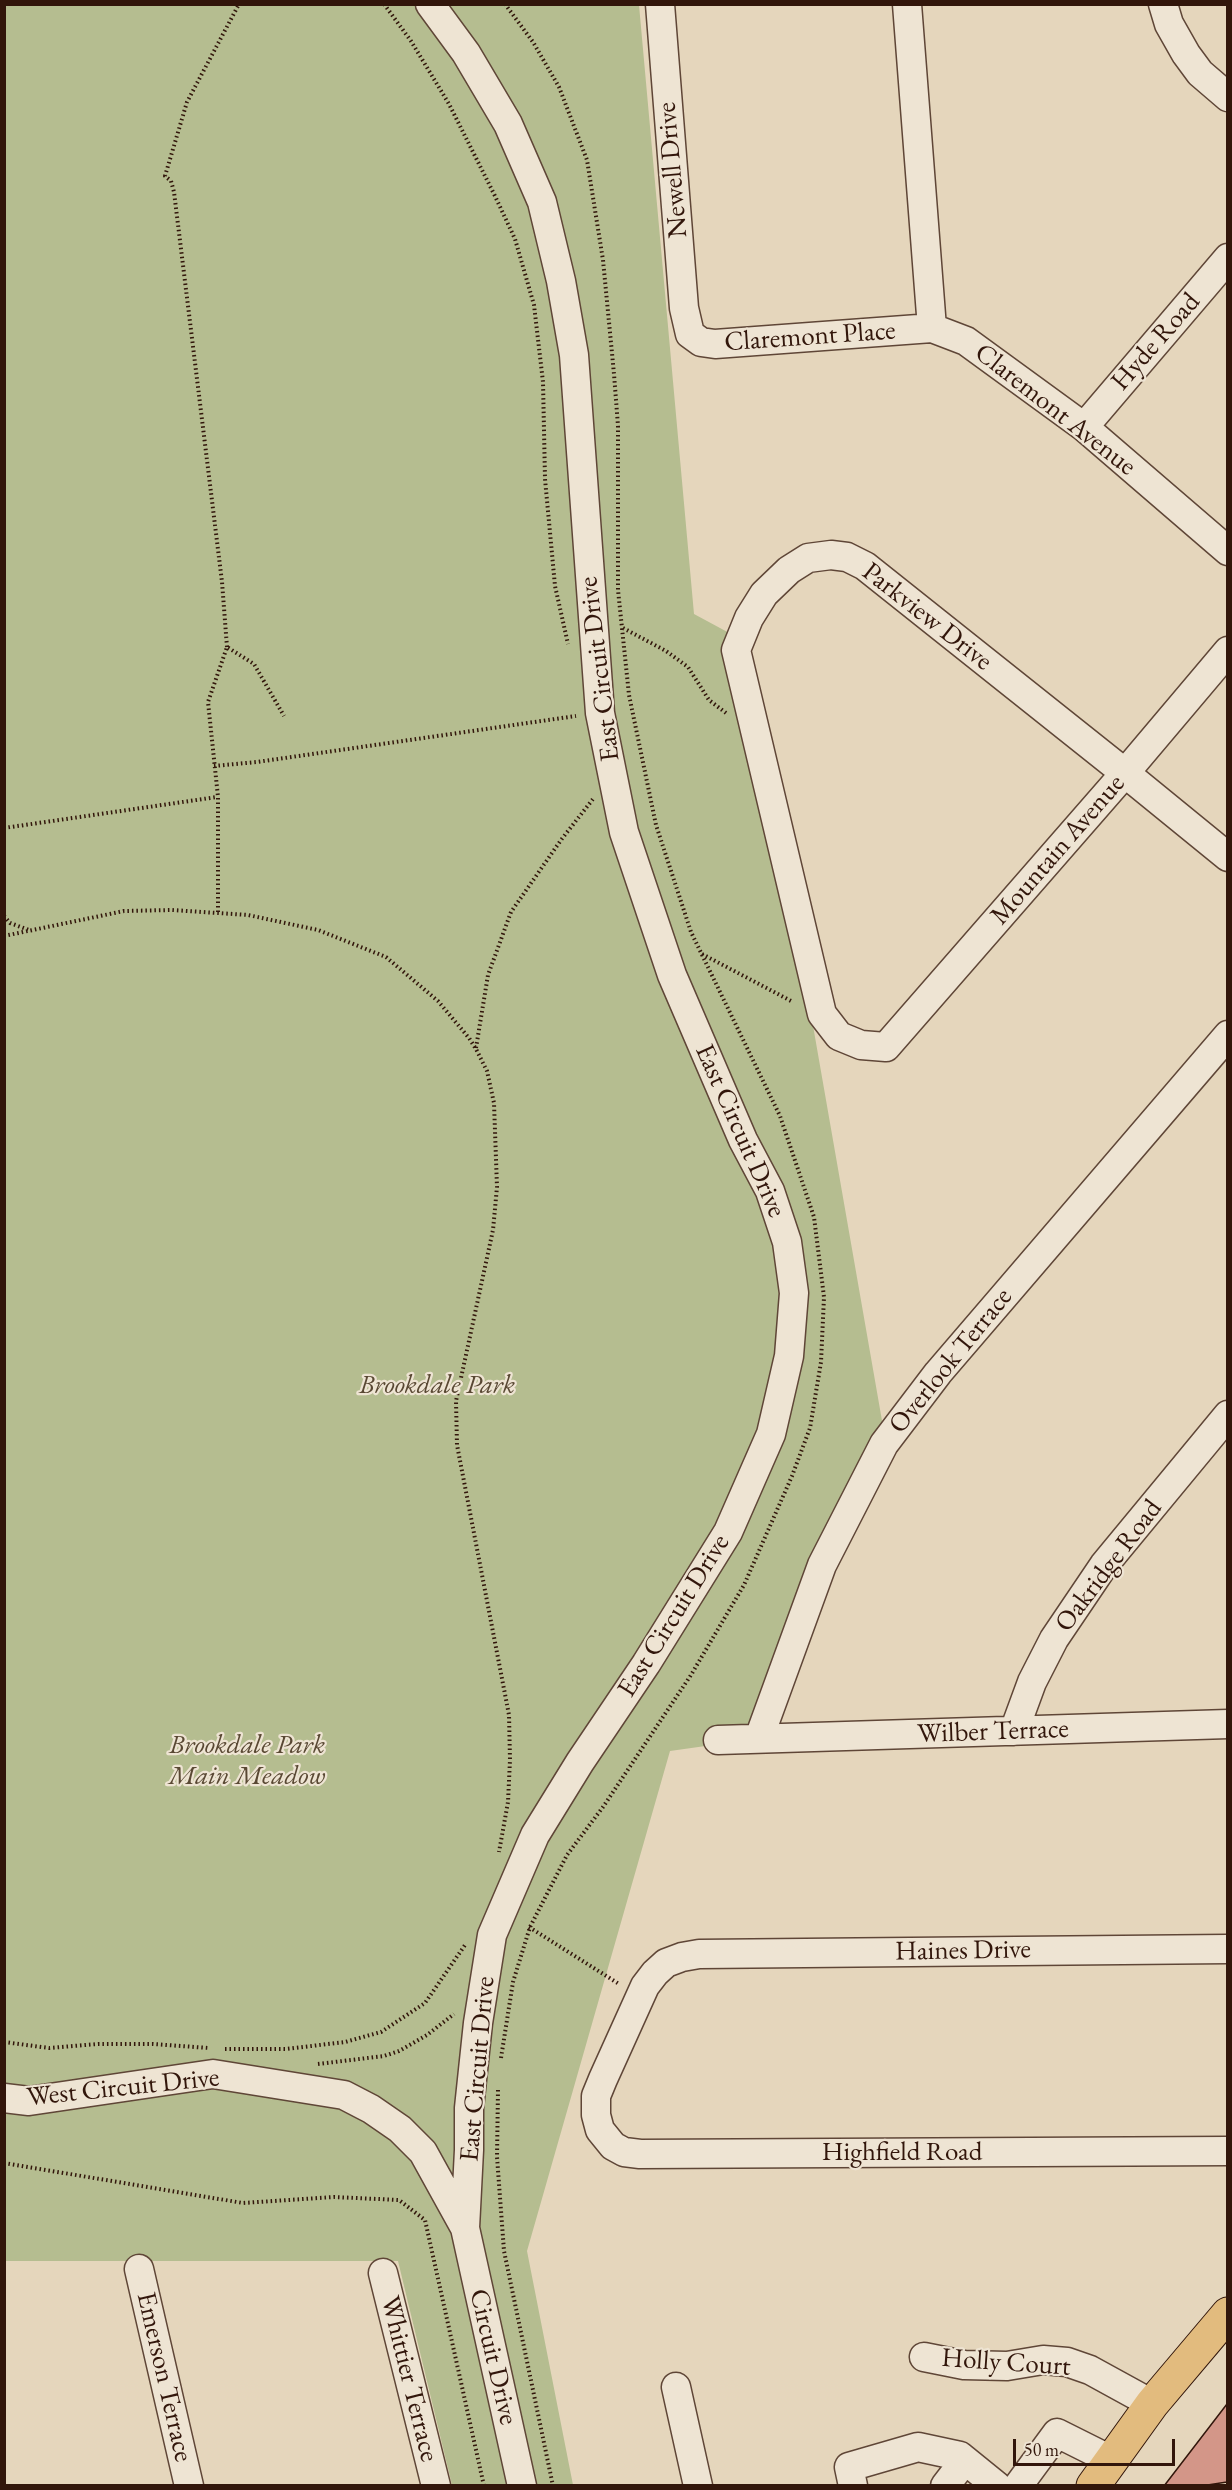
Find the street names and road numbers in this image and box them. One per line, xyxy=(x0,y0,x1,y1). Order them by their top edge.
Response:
street label: Newell Drive xyxy=(651,101,695,239)
street label: Hyde Road xyxy=(1105,286,1207,398)
street label: Claremont Place xyxy=(723,315,897,359)
street label: Claremont Avenue xyxy=(968,337,1142,483)
street label: Parkview Drive xyxy=(855,556,999,678)
street label: East Circuit Drive xyxy=(573,575,627,763)
street label: Mountain Avenue xyxy=(984,768,1132,932)
street label: East Circuit Drive xyxy=(687,1039,793,1223)
street label: Overlook Terrace xyxy=(882,1282,1020,1440)
street label: Oakridge Road xyxy=(1049,1493,1169,1639)
street label: East Circuit Drive xyxy=(611,1528,737,1704)
street label: Wilber Terrace xyxy=(917,1713,1069,1751)
street label: Haines Drive xyxy=(895,1934,1031,1968)
street label: East Circuit Drive xyxy=(454,1975,502,2163)
street label: West Circuit Drive xyxy=(25,2062,221,2114)
street label: Highfield Road xyxy=(822,2137,982,2169)
street label: Circuit Drive xyxy=(462,2286,524,2428)
street label: Emerson Terrace xyxy=(129,2289,199,2465)
street label: Whittier Terrace xyxy=(373,2293,445,2465)
street label: Holly Court xyxy=(940,2342,1072,2384)

